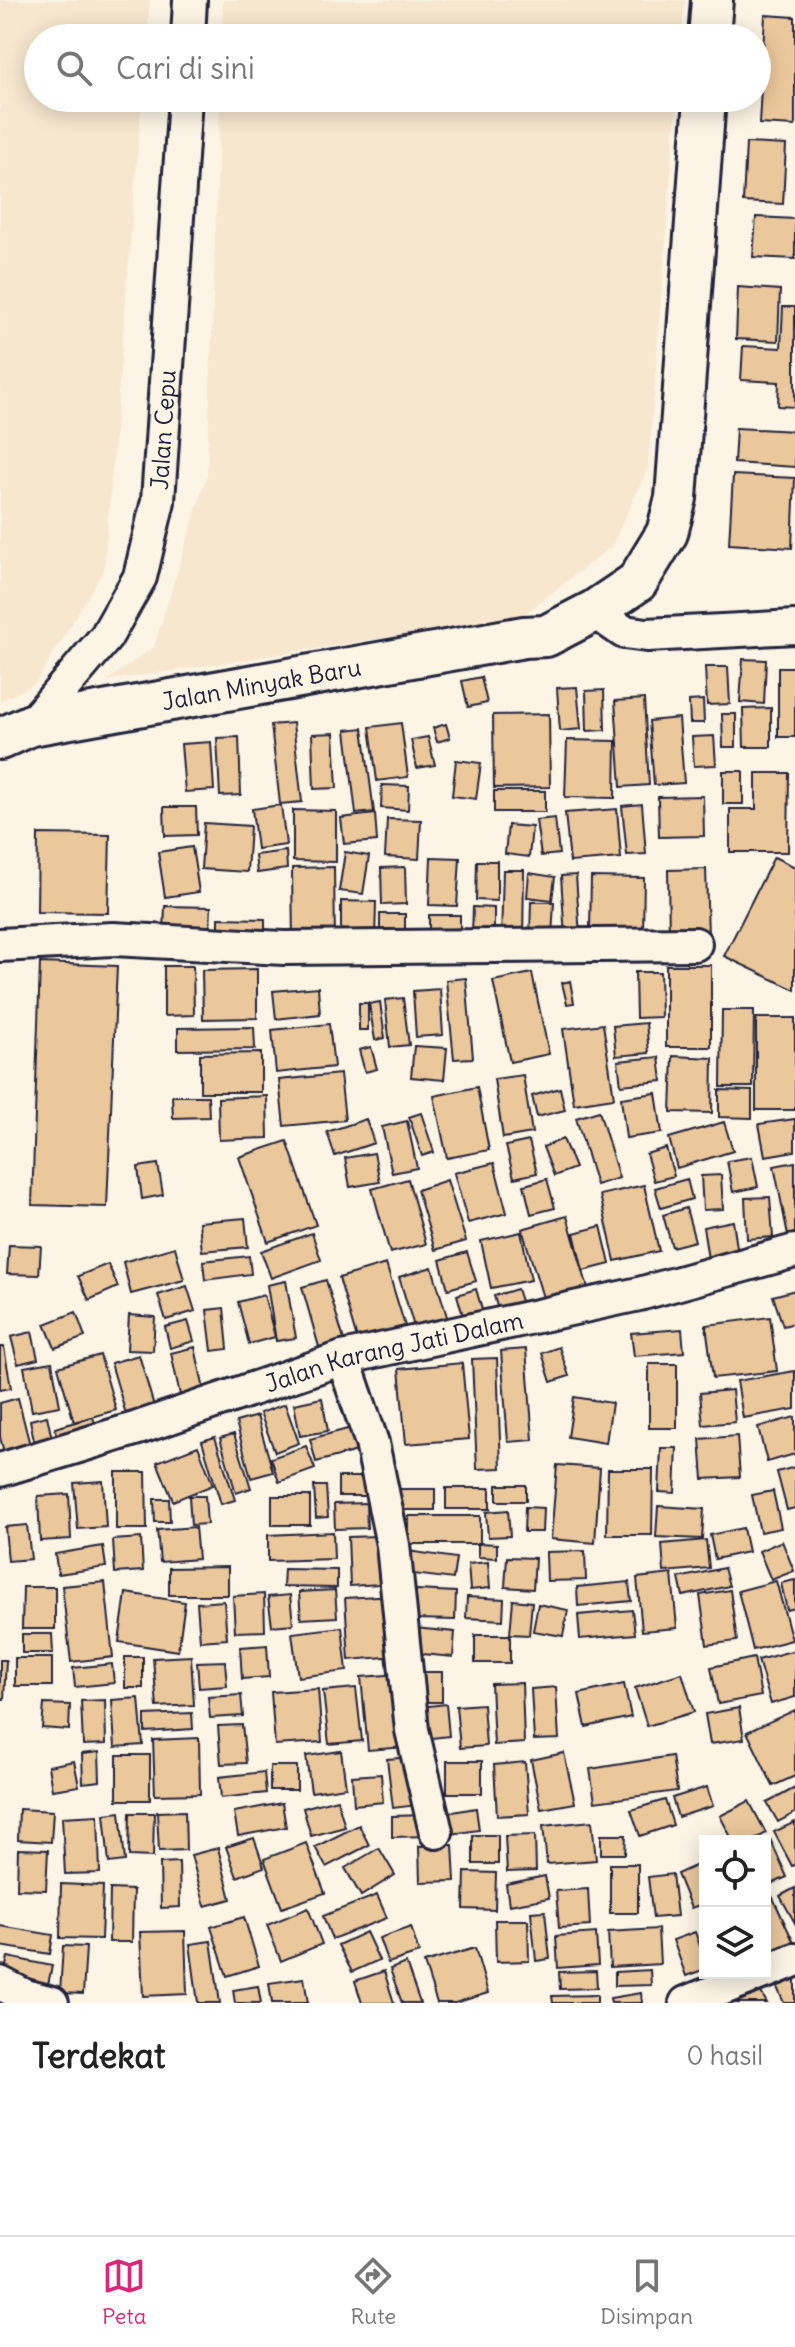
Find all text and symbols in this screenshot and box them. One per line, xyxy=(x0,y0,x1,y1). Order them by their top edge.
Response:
search box xyxy=(24,24,771,112)
icon: search xyxy=(52,46,96,90)
text: Cari di sini xyxy=(116,49,255,87)
street label: Jalan Cepu xyxy=(144,369,182,491)
street label: Jalan Minyak Baru xyxy=(159,651,363,716)
street label: Jalan Karang Jati Dalam xyxy=(261,1305,526,1399)
map controls xyxy=(699,1835,771,1979)
button: locate xyxy=(699,1835,771,1907)
button: layers xyxy=(699,1907,771,1979)
text: Terdekat xyxy=(32,2034,165,2077)
text: 0 hasil xyxy=(686,2039,763,2072)
tab: Peta xyxy=(102,2254,146,2330)
tab: Rute xyxy=(350,2254,396,2330)
tab: Disimpan xyxy=(600,2254,693,2330)

